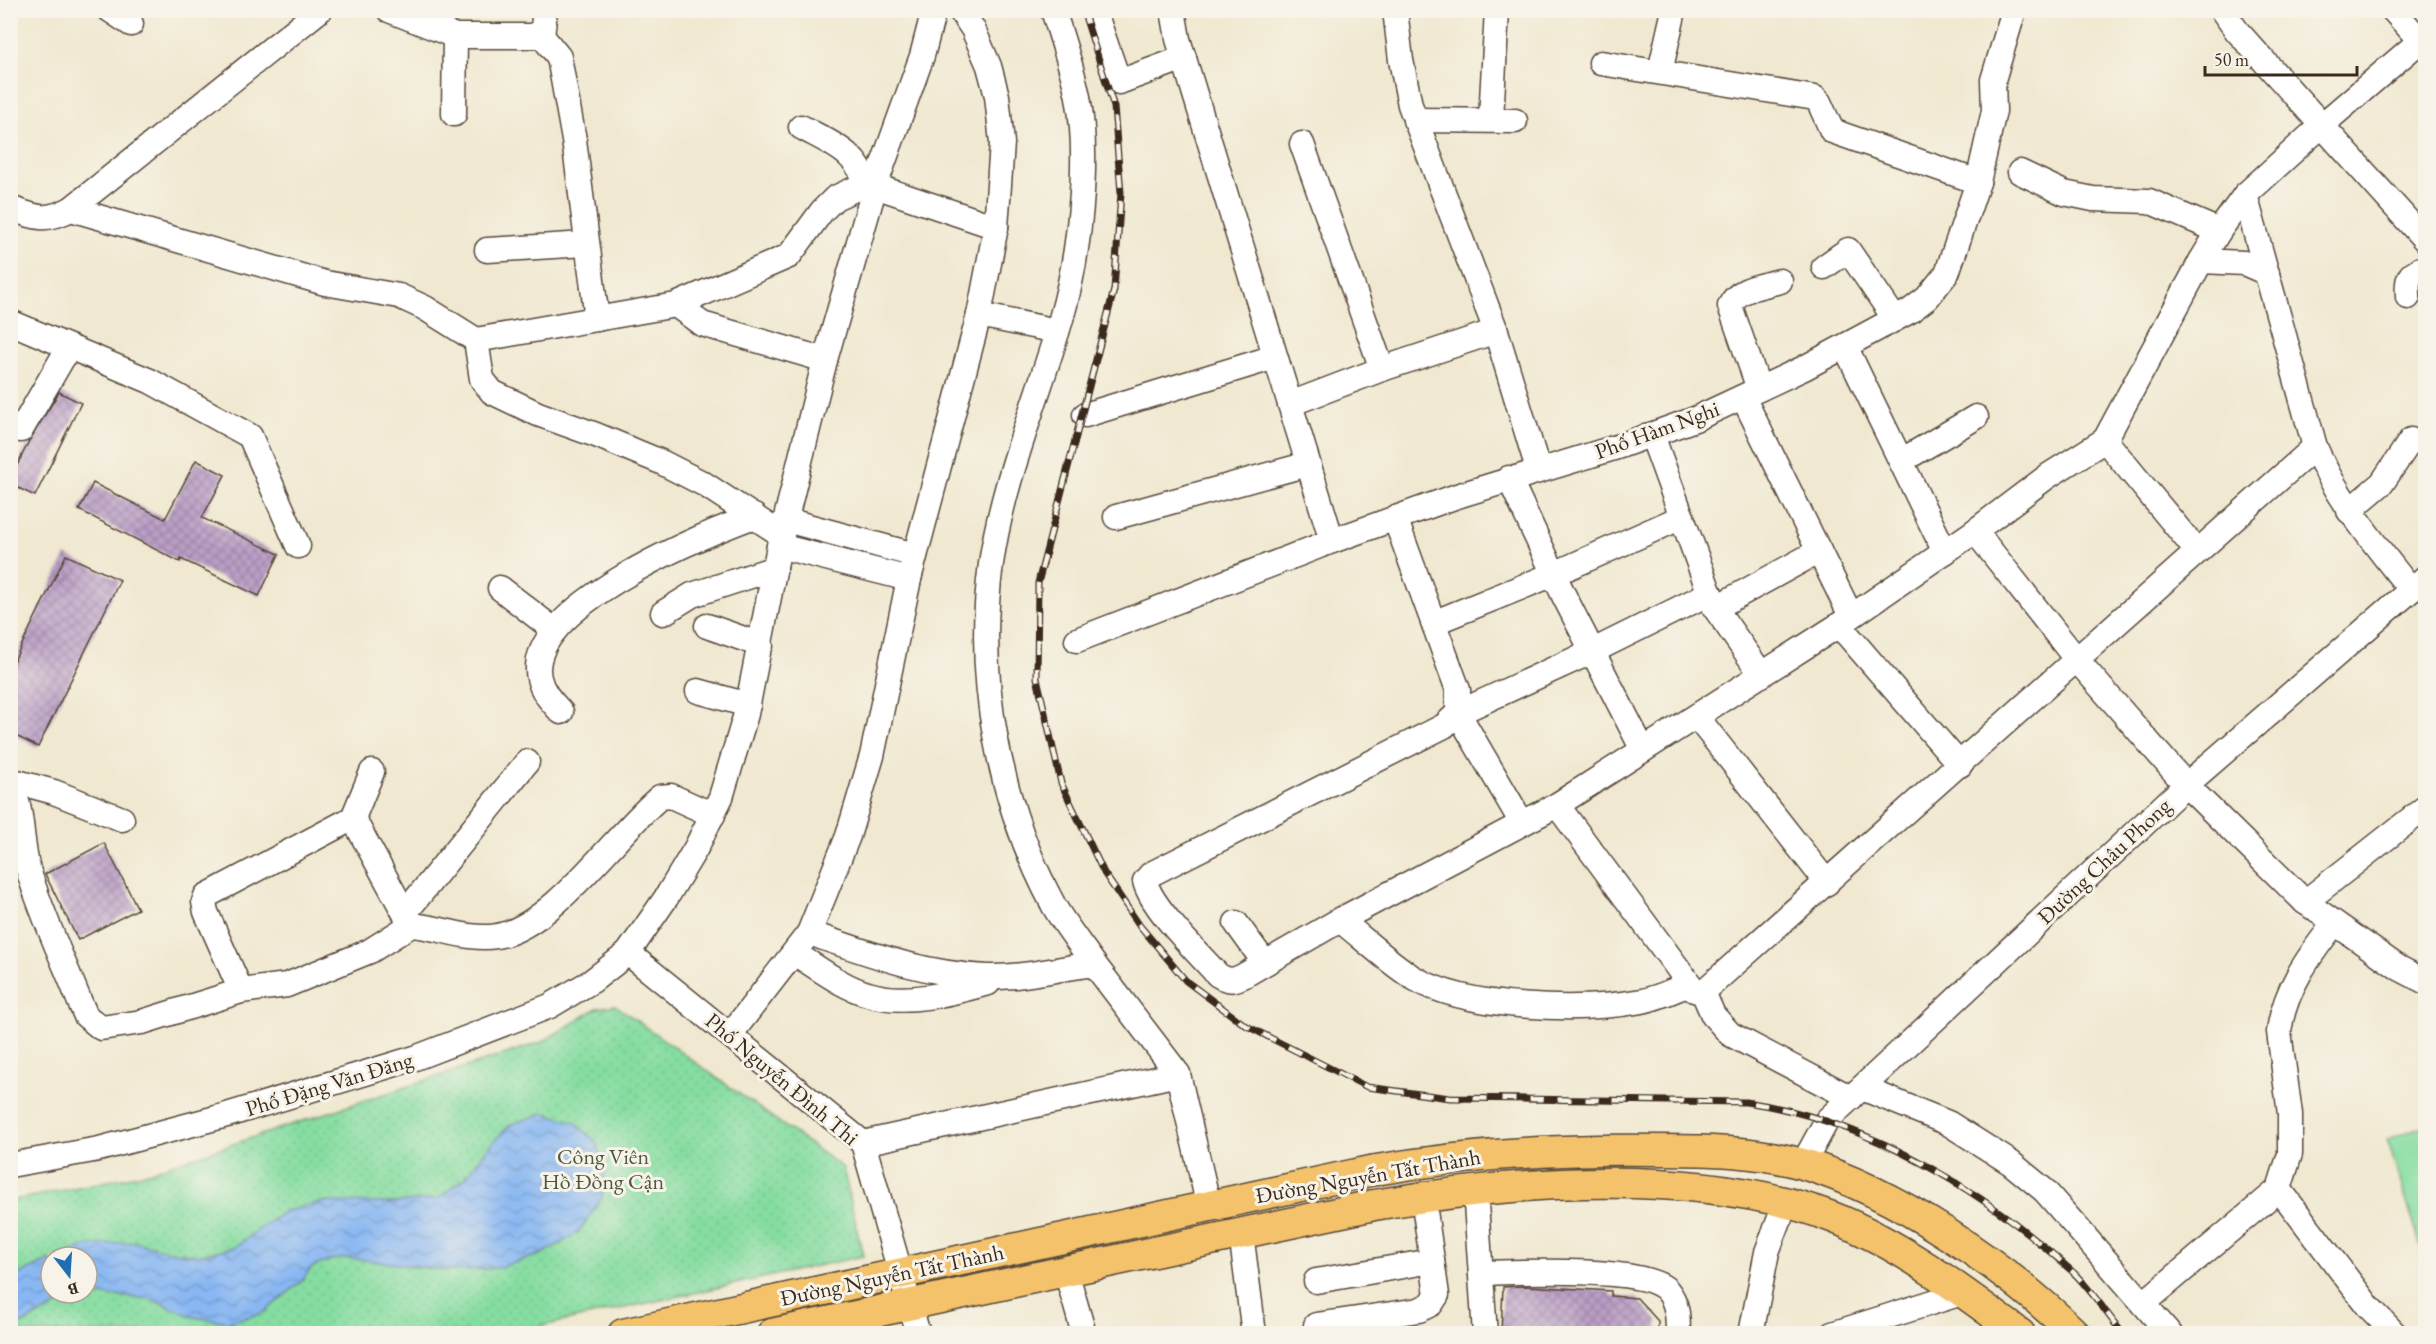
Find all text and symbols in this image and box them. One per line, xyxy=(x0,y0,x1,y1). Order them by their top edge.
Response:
scale bar xyxy=(2205,39,2356,77)
text: 50 m xyxy=(2214,48,2249,71)
street label: Phố Hàm Nghi xyxy=(1591,394,1723,466)
street label: Đường Châu Phong xyxy=(2031,791,2177,931)
street label: Phố Nguyễn Đình Thi xyxy=(699,1006,865,1152)
street label: Phố Đặng Văn Đăng xyxy=(242,1045,417,1123)
park label: Công Viên Hồ Đồng Cận xyxy=(542,1142,664,1196)
street label: Đường Nguyễn Tất Thành xyxy=(1253,1142,1483,1210)
street label: Đường Nguyễn Tất Thành xyxy=(777,1237,1007,1313)
north arrow xyxy=(39,1245,99,1305)
text: B xyxy=(65,1277,81,1300)

